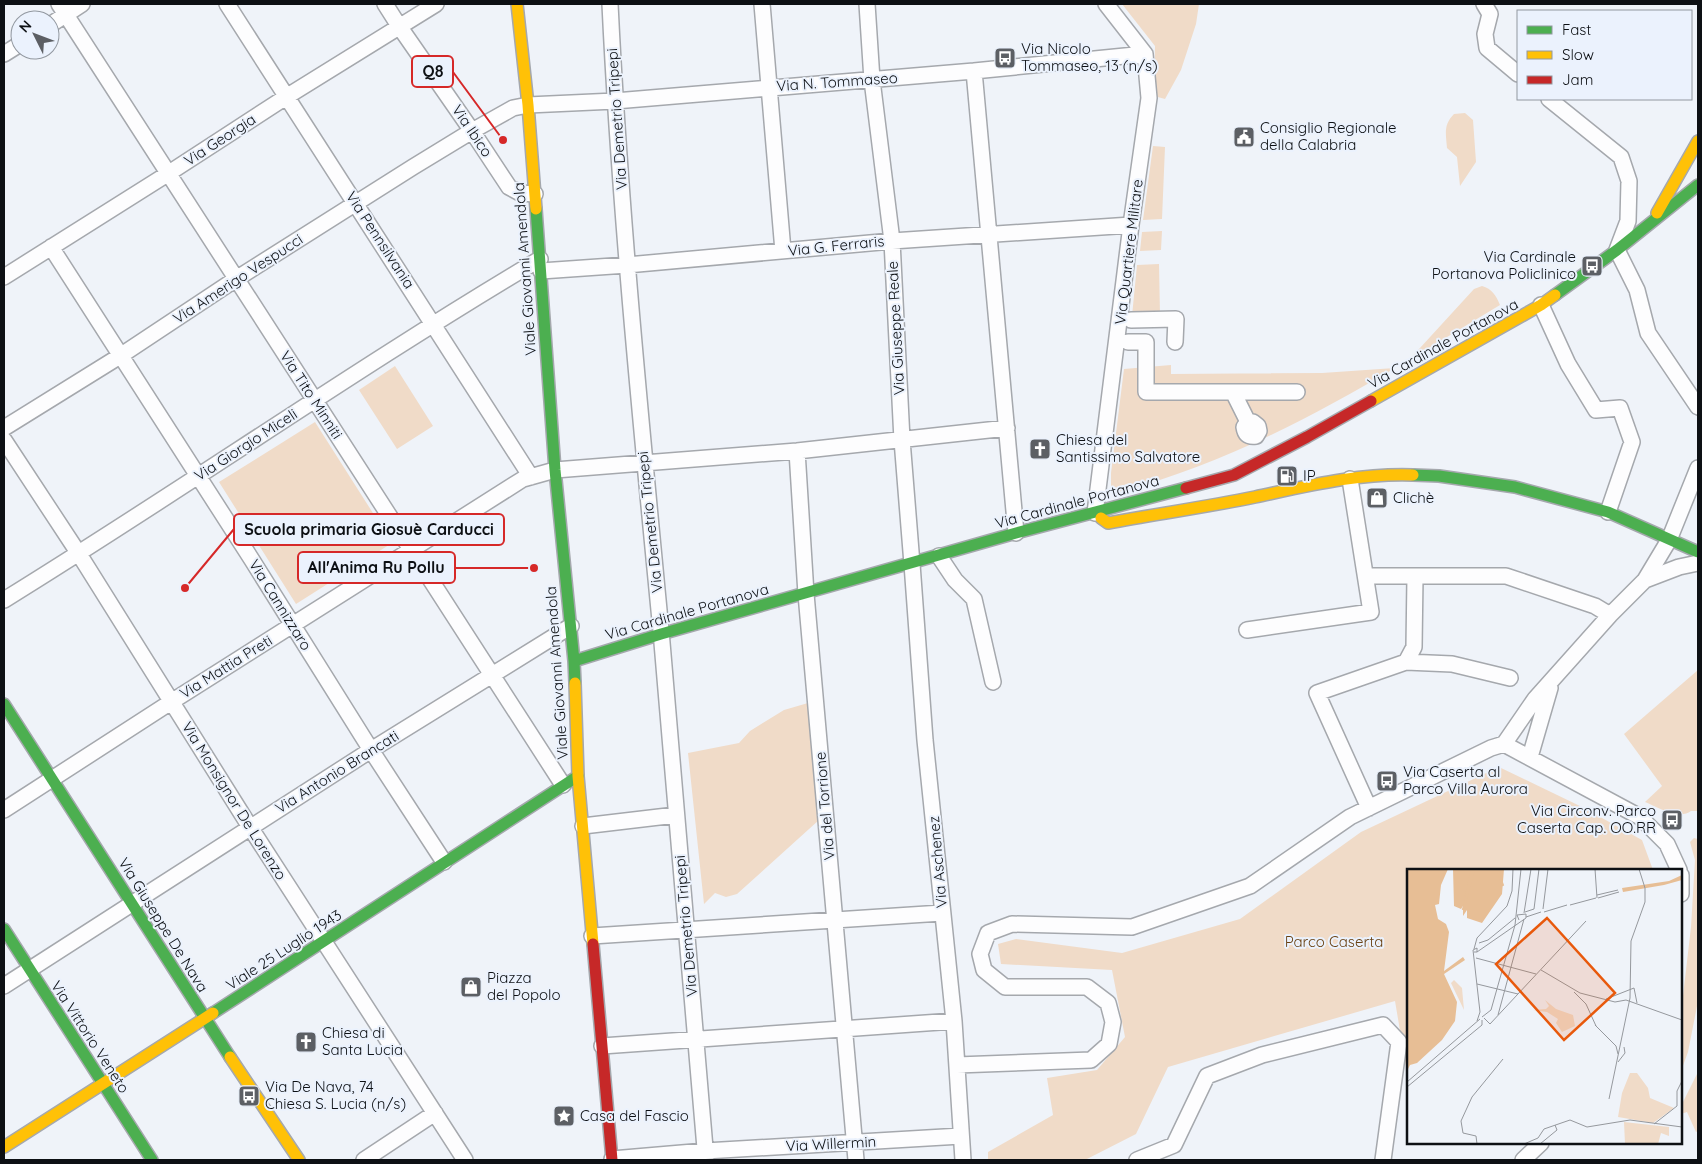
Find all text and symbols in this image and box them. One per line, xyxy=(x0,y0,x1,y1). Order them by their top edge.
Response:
north arrow xyxy=(10,10,60,60)
legend xyxy=(1517,10,1692,100)
text: N xyxy=(15,16,35,36)
text: Fast xyxy=(1562,20,1591,39)
place label: Via Nicolo Tommaseo, 13 (n/s) xyxy=(1021,39,1158,75)
text: Slow xyxy=(1562,45,1594,64)
bus stop icon: Via Nicolo Tommaseo, 13 (n/s) xyxy=(993,46,1017,70)
street label: Via Demetrio Tripepi xyxy=(602,47,631,191)
callout: Q8 xyxy=(412,56,453,87)
text: Q8 xyxy=(423,61,444,81)
street label: Via N. Tommaseo xyxy=(776,68,898,95)
text: Jam xyxy=(1562,70,1593,89)
street label: Via Ibico xyxy=(448,101,497,161)
street label: Via Georgia xyxy=(180,109,259,170)
place label: Consiglio Regionale della Calabria xyxy=(1260,118,1397,154)
public building icon: Consiglio Regionale della Calabria xyxy=(1232,125,1256,149)
street label: Via Quartiere Militare xyxy=(1110,178,1147,326)
street label: Viale Giovanni Amendola xyxy=(509,182,540,356)
street label: Via Pennsilvania xyxy=(342,187,419,292)
street label: Via Amerigo Vespucci xyxy=(169,230,306,328)
street label: Via G. Ferraris xyxy=(787,231,885,260)
place label: Via Cardinale Portanova Policlinico xyxy=(1432,247,1576,283)
bus stop icon: Via Cardinale Portanova Policlinico xyxy=(1580,254,1604,278)
street label: Via Giuseppe Reale xyxy=(883,261,908,396)
street label: Via Cardinale Portanova xyxy=(1364,294,1521,393)
street label: Via Tito Minniti xyxy=(276,347,347,442)
street label: Via Giorgio Miceli xyxy=(191,404,301,485)
place label: Chiesa del Santissimo Salvatore xyxy=(1056,430,1200,466)
church icon: Chiesa del Santissimo Salvatore xyxy=(1028,437,1052,461)
street label: Via Demetrio Tripepi xyxy=(633,450,666,594)
fuel station icon: IP xyxy=(1275,464,1299,488)
place label: IP xyxy=(1303,466,1316,485)
street label: Via Cardinale Portanova xyxy=(993,470,1161,533)
shop icon: Clichè xyxy=(1365,486,1389,510)
place label: Clichè xyxy=(1393,488,1434,507)
callout: Scuola primaria Giosuè Carducci xyxy=(234,514,504,545)
text: Scuola primaria Giosuè Carducci xyxy=(244,519,494,539)
callout: All'Anima Ru Pollu xyxy=(298,552,455,583)
street label: Via Cannizzaro xyxy=(245,556,316,654)
text: All'Anima Ru Pollu xyxy=(307,557,445,577)
street label: Via Cardinale Portanova xyxy=(603,579,771,644)
street label: Viale Giovanni Amendola xyxy=(541,586,572,760)
street label: Via Mattia Preti xyxy=(176,631,276,703)
street label: Via Monsignor De Lorenzo xyxy=(178,718,291,883)
street label: Via Antonio Brancati xyxy=(271,726,402,817)
street label: Via del Torrione xyxy=(810,751,839,861)
place label: Via Caserta al Parco Villa Aurora xyxy=(1403,762,1528,798)
bus stop icon: Via Caserta al Parco Villa Aurora xyxy=(1375,769,1399,793)
place label: Via Circonv. Parco Caserta Cap. OO.RR xyxy=(1517,801,1656,837)
bus stop icon: Via Circonv. Parco Caserta Cap. OO.RR xyxy=(1660,808,1684,832)
street label: Via Aschenez xyxy=(924,815,951,909)
street label: Via Giuseppe De Nava xyxy=(114,854,213,996)
street label: Via Demetrio Tripepi xyxy=(670,854,701,998)
inset map xyxy=(1407,869,1682,1144)
street label: Viale 25 Luglio 1943 xyxy=(222,905,345,994)
park label: Parco Caserta xyxy=(1285,932,1383,951)
place label: Piazza del Popolo xyxy=(487,968,560,1004)
shop icon: Piazza del Popolo xyxy=(459,975,483,999)
street label: Via Vittorio Veneto xyxy=(47,977,134,1096)
place label: Chiesa di Santa Lucia xyxy=(322,1023,403,1059)
church icon: Chiesa di Santa Lucia xyxy=(294,1030,318,1054)
place label: Via De Nava, 74 Chiesa S. Lucia (n/s) xyxy=(265,1077,406,1113)
bus stop icon: Via De Nava, 74 Chiesa S. Lucia (n/s) xyxy=(237,1084,261,1108)
place icon: Casa del Fascio xyxy=(552,1104,576,1128)
place label: Casa del Fascio xyxy=(580,1106,689,1125)
street label: Via Willermin xyxy=(785,1132,877,1155)

